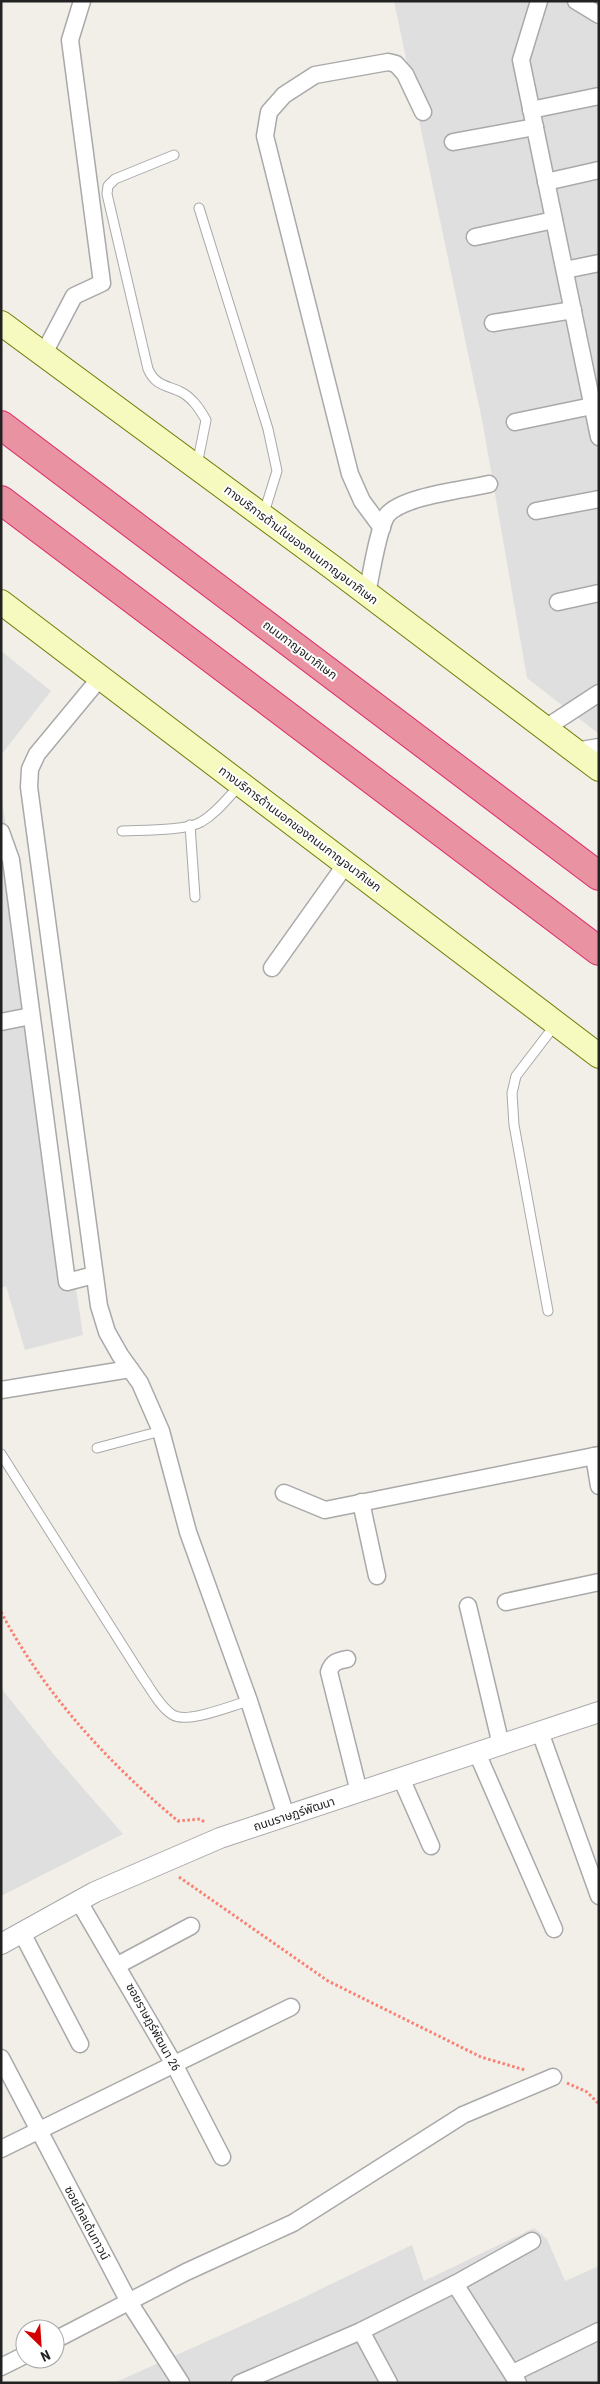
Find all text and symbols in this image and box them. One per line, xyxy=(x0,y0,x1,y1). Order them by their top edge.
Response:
street label: ทางบริการด้านในของถนนกาญจนาภิเษก xyxy=(221,483,381,607)
street label: ถนนกาญจนาภิเษก xyxy=(260,618,340,682)
street label: ทางบริการด้านนอกของถนนกาญจนาภิเษก xyxy=(216,763,384,895)
street label: ถนนราษฏร์พัฒนา xyxy=(251,1794,337,1834)
street label: ซอยราษฎร์พัฒนา 26 xyxy=(123,1981,183,2073)
street label: ซอยโกลเด้นทาวน์ xyxy=(62,2183,112,2263)
north arrow xyxy=(15,2319,65,2369)
text: N xyxy=(38,2347,53,2365)

